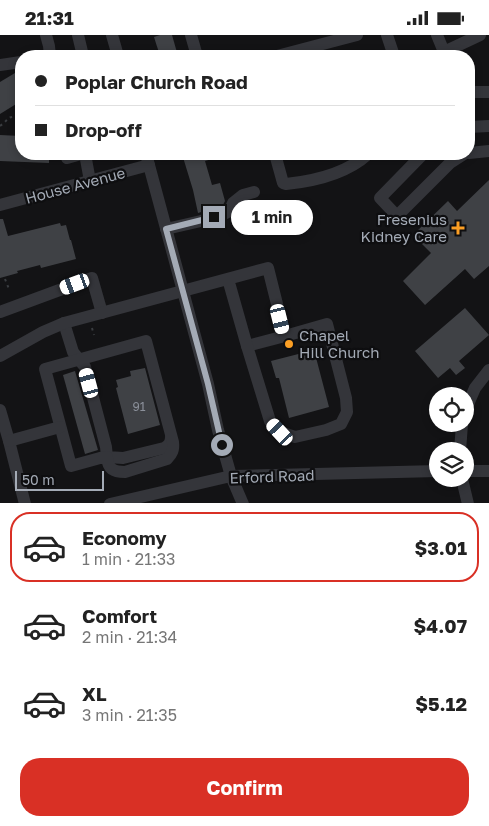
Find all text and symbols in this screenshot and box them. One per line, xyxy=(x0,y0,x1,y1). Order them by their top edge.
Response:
text: 21:31 xyxy=(25,6,74,29)
text: Poplar Church Road xyxy=(65,70,248,93)
text: Drop-off xyxy=(65,118,142,141)
street label: House Avenue xyxy=(23,163,127,207)
callout: 1 min xyxy=(232,199,314,235)
route end xyxy=(203,206,225,228)
text: 1 min xyxy=(252,207,292,227)
place label: Fresenius Kidney Care xyxy=(361,210,447,245)
marker: Fresenius Kidney Care xyxy=(451,221,465,235)
car xyxy=(58,272,91,296)
car xyxy=(269,303,290,335)
place label: Chapel Hill Church xyxy=(299,326,379,361)
marker: Chapel Hill Church xyxy=(283,338,295,350)
car xyxy=(77,367,100,399)
map controls xyxy=(429,387,474,487)
button: locate xyxy=(429,387,474,432)
house number: 91 xyxy=(132,399,146,414)
car xyxy=(264,416,295,448)
route start xyxy=(211,434,233,456)
button: layers xyxy=(429,442,474,487)
street label: Erford Road xyxy=(229,466,315,486)
scale bar xyxy=(15,468,104,492)
text: 50 m xyxy=(22,471,55,488)
icon: car xyxy=(22,525,67,570)
text: Economy xyxy=(82,526,167,549)
text: $3.01 xyxy=(414,536,467,559)
text: 1 min · 21:33 xyxy=(82,549,175,569)
icon: car xyxy=(22,603,67,648)
text: Comfort xyxy=(82,604,157,627)
text: $4.07 xyxy=(414,614,467,637)
text: 2 min · 21:34 xyxy=(82,627,177,647)
icon: car xyxy=(22,681,67,726)
text: XL xyxy=(82,682,107,705)
text: $5.12 xyxy=(415,692,467,715)
text: 3 min · 21:35 xyxy=(82,705,177,725)
button: Confirm xyxy=(20,758,469,816)

